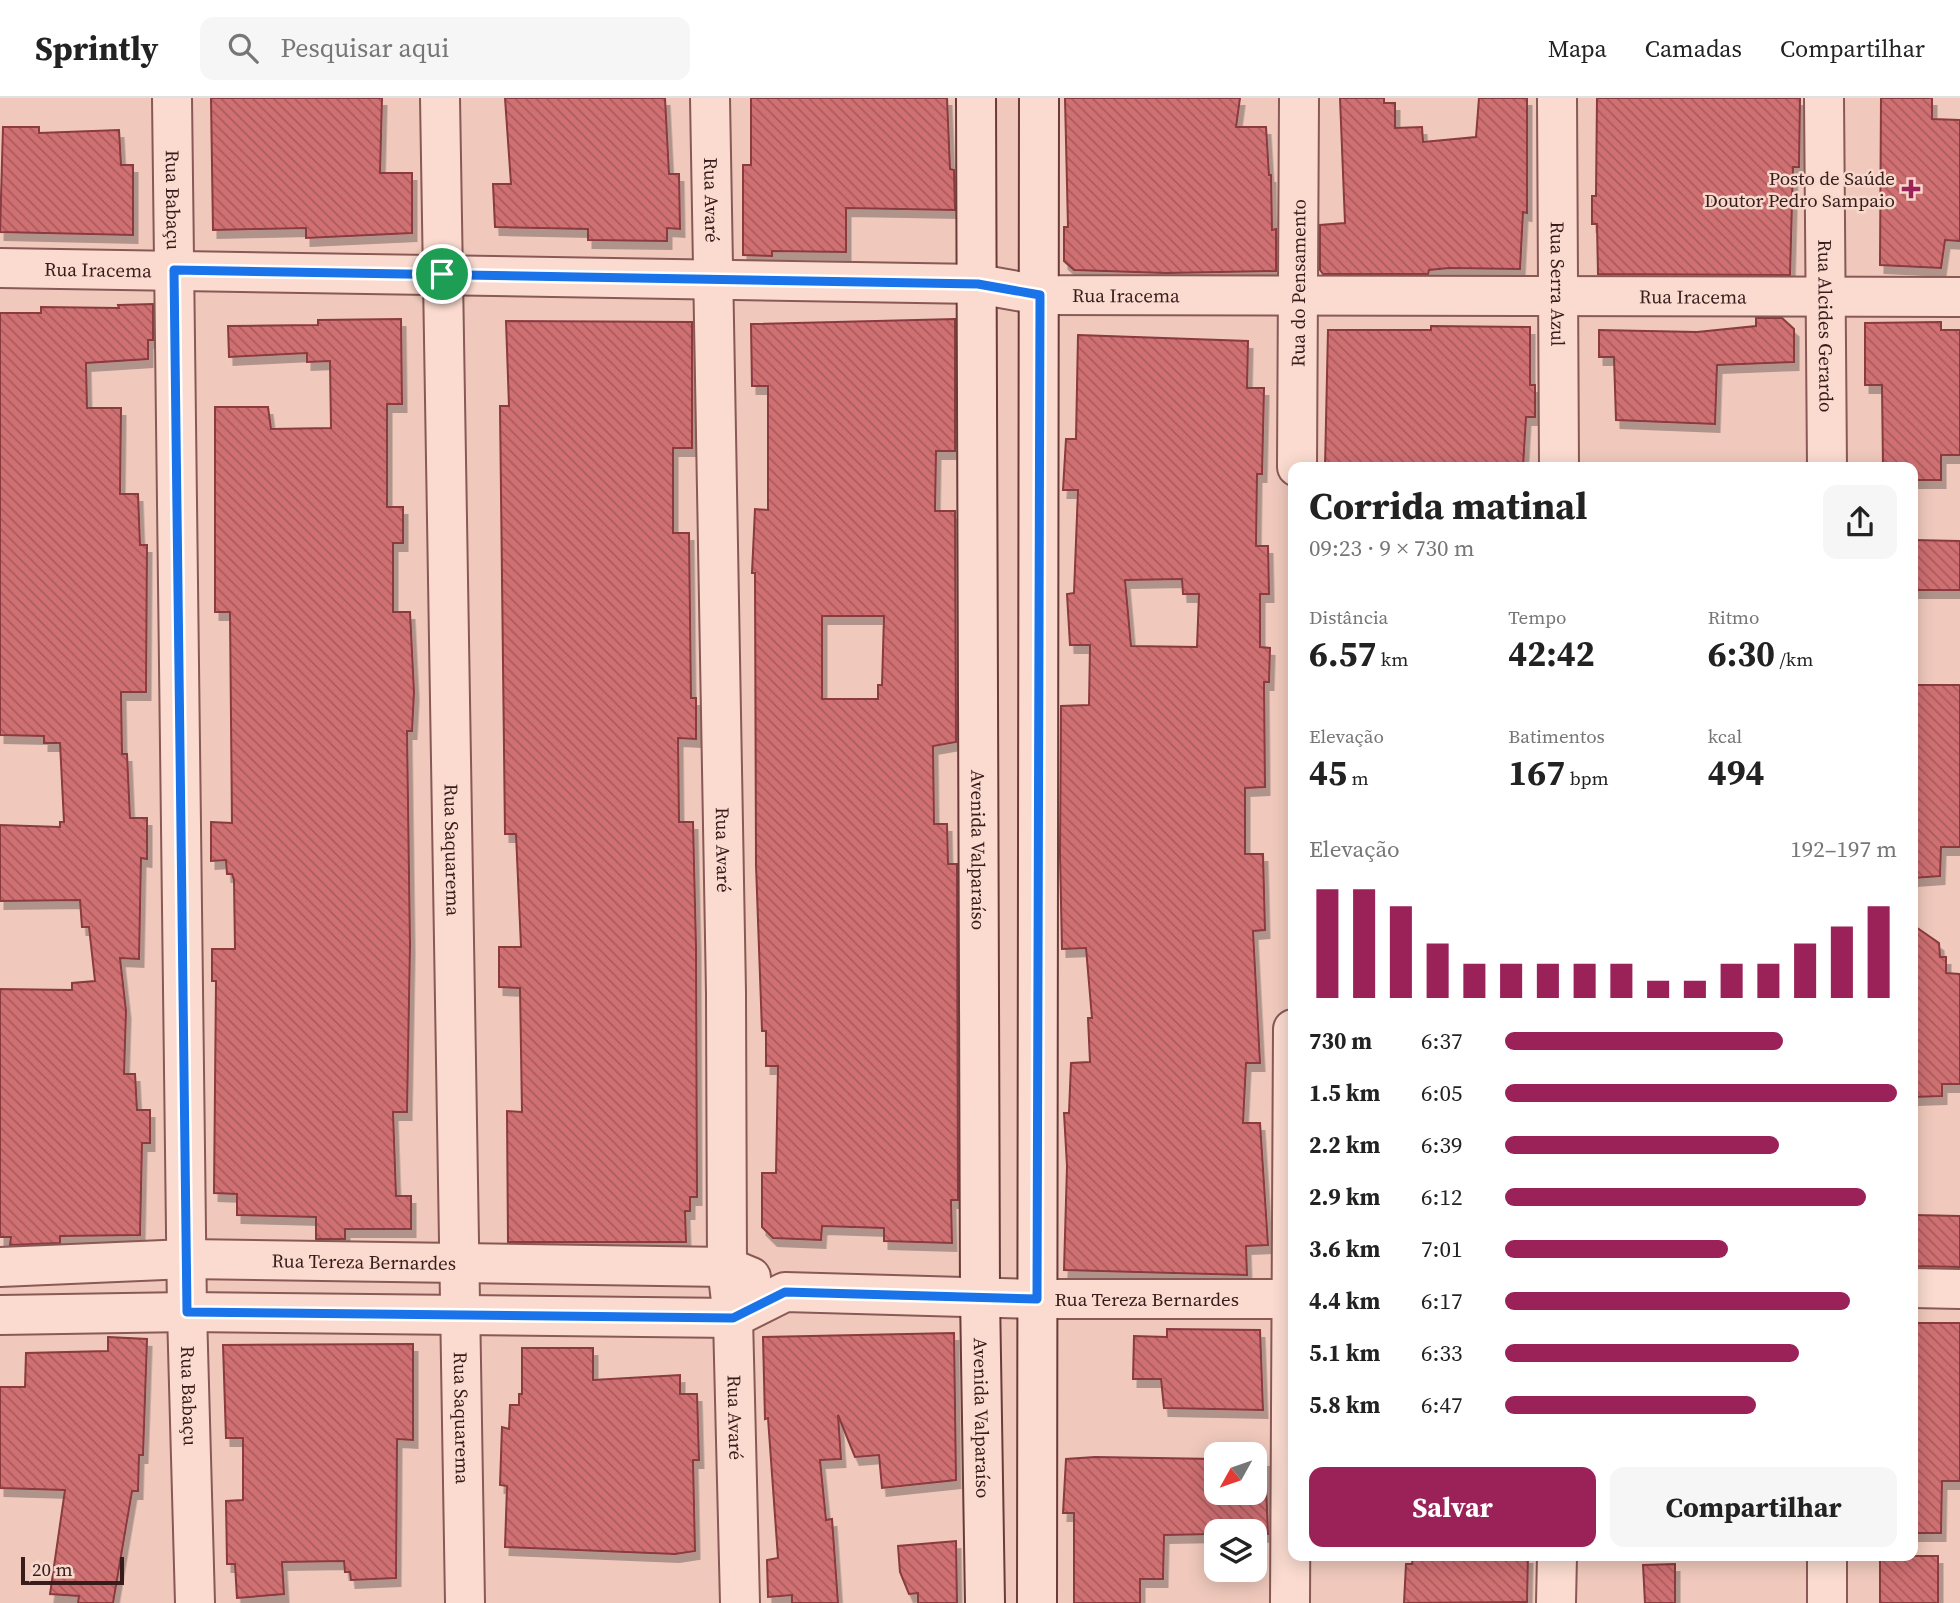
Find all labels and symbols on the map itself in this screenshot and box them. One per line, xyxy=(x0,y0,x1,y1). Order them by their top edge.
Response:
street label: Rua Babaçu xyxy=(160,150,187,250)
street label: Rua Avaré xyxy=(698,157,726,243)
place label: Posto de Saúde Doutor Pedro Sampaio xyxy=(1704,165,1895,213)
marker: Posto de Saúde Doutor Pedro Sampaio xyxy=(1901,179,1921,199)
street label: Rua do Pensamento xyxy=(1285,199,1311,367)
street label: Rua Serra Azul xyxy=(1545,222,1571,347)
street label: Rua Alcides Gerardo xyxy=(1812,239,1840,413)
pin xyxy=(412,244,472,304)
street label: Rua Iracema xyxy=(44,256,152,283)
street label: Rua Iracema xyxy=(1072,282,1180,308)
street label: Rua Iracema xyxy=(1639,283,1747,310)
street label: Avenida Valparaíso xyxy=(965,770,992,930)
street label: Rua Saquarema xyxy=(438,784,467,917)
street label: Rua Avaré xyxy=(710,807,737,893)
street label: Rua Tereza Bernardes xyxy=(271,1247,456,1276)
street label: Rua Tereza Bernardes xyxy=(1054,1286,1239,1312)
street label: Avenida Valparaíso xyxy=(968,1338,996,1498)
street label: Rua Babaçu xyxy=(175,1346,204,1446)
street label: Rua Saquarema xyxy=(448,1351,476,1485)
street label: Rua Avaré xyxy=(721,1375,749,1460)
north arrow xyxy=(1204,1442,1267,1505)
scale bar xyxy=(21,1554,124,1586)

